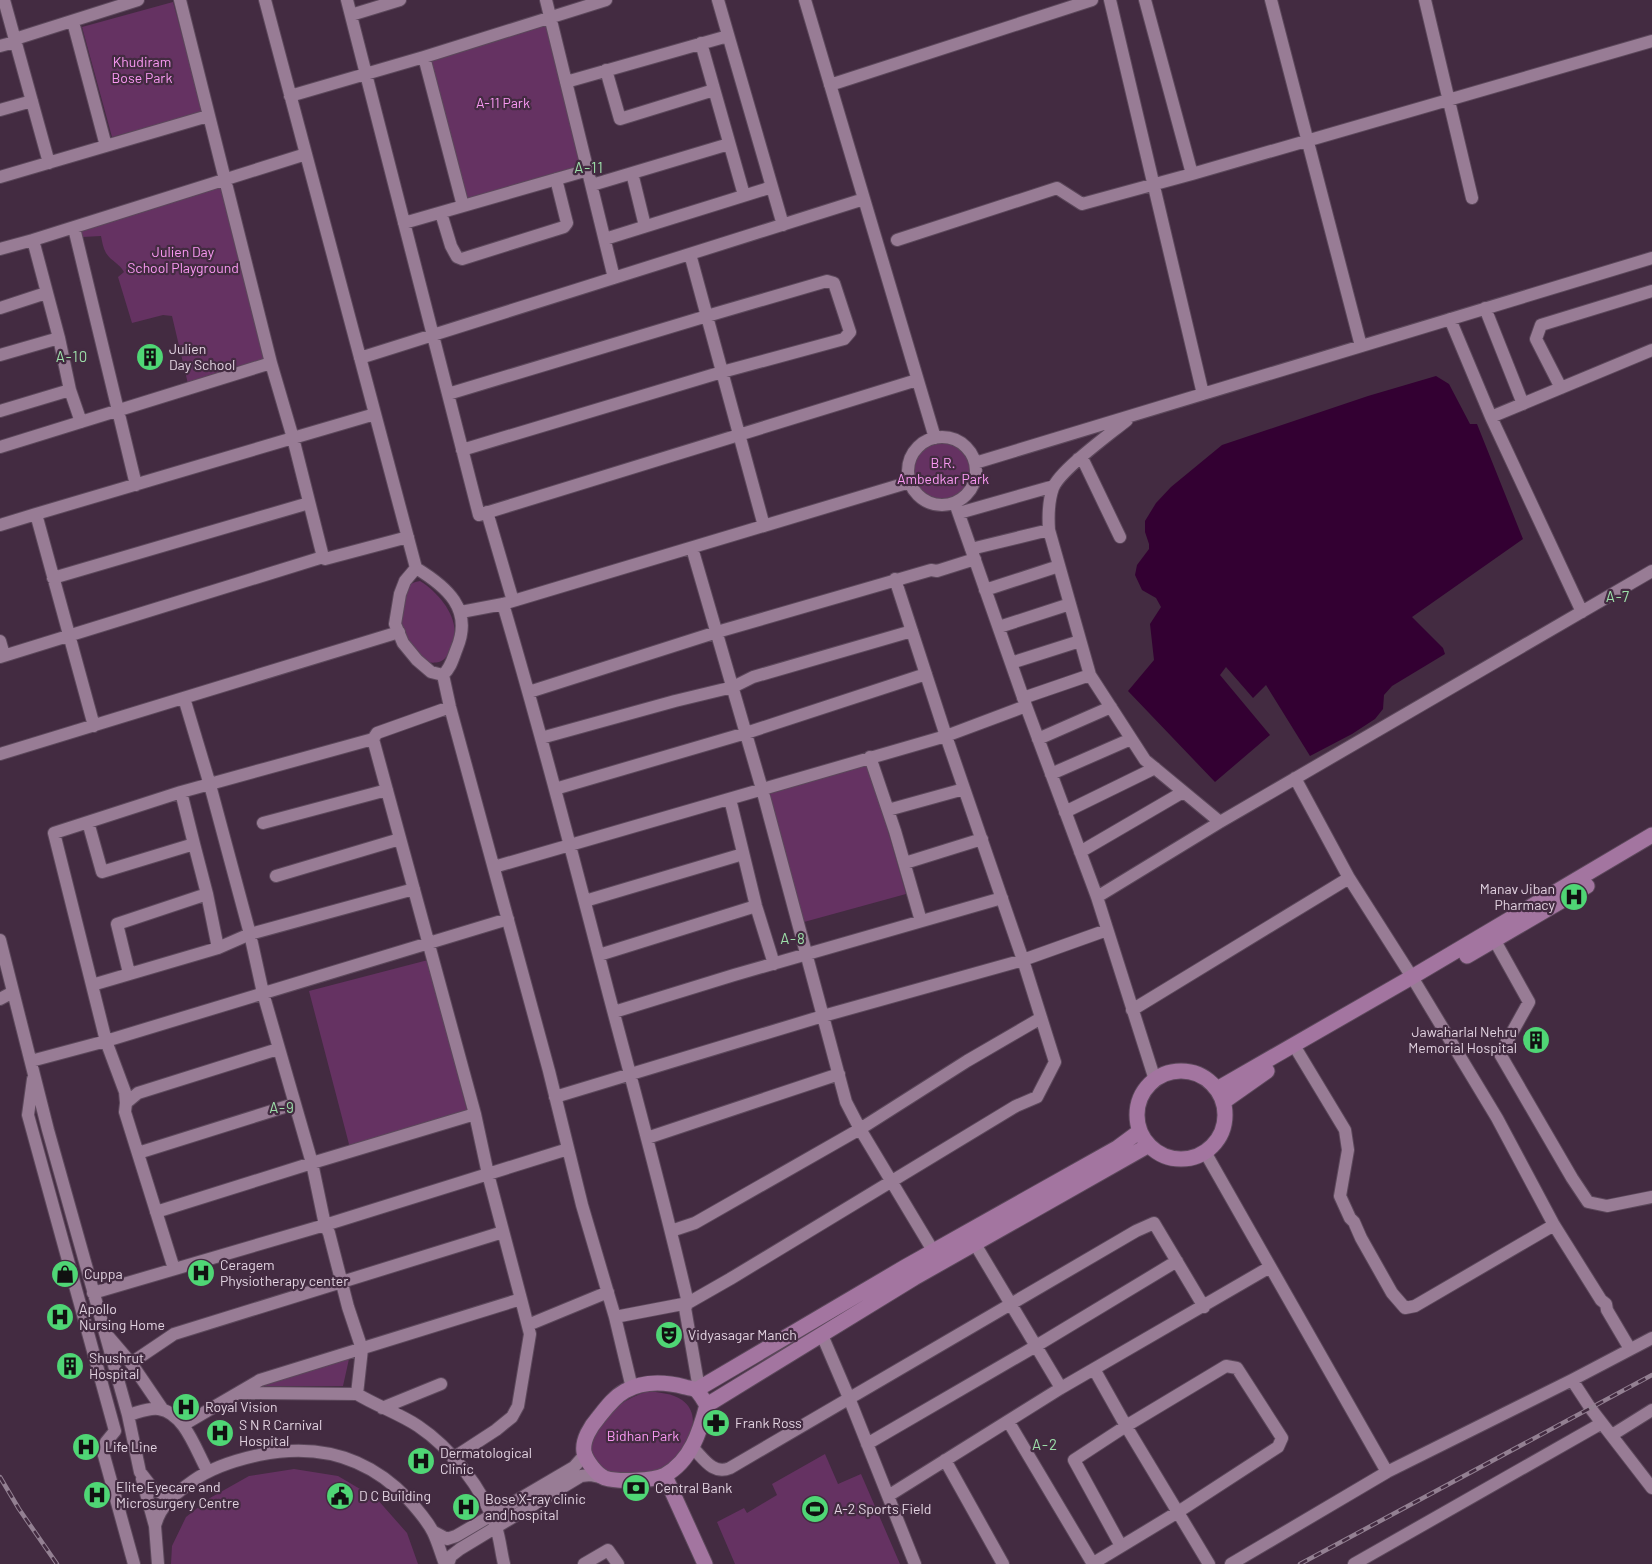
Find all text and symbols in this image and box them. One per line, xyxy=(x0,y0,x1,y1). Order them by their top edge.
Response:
park label: Khudiram Bose Park xyxy=(112,53,172,86)
park label: A-11 Park xyxy=(476,94,530,111)
district label: A-11 xyxy=(574,158,604,176)
park label: Julien Day School Playground xyxy=(127,243,239,276)
place label: Julien Day School xyxy=(169,340,235,373)
building icon: Julien Day School xyxy=(135,342,165,372)
district label: A-10 xyxy=(56,347,88,365)
park label: B.R. Ambedkar Park xyxy=(897,454,989,487)
district label: A-7 xyxy=(1606,587,1630,605)
place label: Manav Jiban Pharmacy xyxy=(1480,880,1556,913)
hospital icon: Manav Jiban Pharmacy xyxy=(1559,882,1589,912)
district label: A-8 xyxy=(780,929,806,947)
place label: Jawaharlal Nehru Memorial Hospital xyxy=(1408,1023,1517,1056)
building icon: Jawaharlal Nehru Memorial Hospital xyxy=(1521,1025,1551,1055)
district label: A-9 xyxy=(269,1098,295,1116)
place label: Ceragem Physiotherapy center xyxy=(220,1256,348,1289)
hospital icon: Ceragem Physiotherapy center xyxy=(186,1258,216,1288)
shop icon: Cuppa xyxy=(50,1259,80,1289)
place label: Cuppa xyxy=(84,1265,123,1282)
place label: Apollo Nursing Home xyxy=(79,1300,165,1333)
hospital icon: Apollo Nursing Home xyxy=(45,1302,75,1332)
theatre icon: Vidyasagar Manch xyxy=(654,1320,684,1350)
place label: Vidyasagar Manch xyxy=(688,1326,797,1343)
place label: Shushrut Hospital xyxy=(89,1349,144,1382)
building icon: Shushrut Hospital xyxy=(55,1351,85,1381)
hospital icon: Royal Vision xyxy=(171,1392,201,1422)
place label: Royal Vision xyxy=(205,1398,278,1415)
pharmacy icon: Frank Ross xyxy=(701,1408,731,1438)
place label: Frank Ross xyxy=(735,1414,802,1431)
place label: S N R Carnival Hospital xyxy=(239,1416,322,1449)
hospital icon: S N R Carnival Hospital xyxy=(205,1418,235,1448)
park label: Bidhan Park xyxy=(607,1427,679,1444)
hospital icon: Life Line xyxy=(71,1432,101,1462)
district label: A-2 xyxy=(1032,1435,1058,1453)
place label: Life Line xyxy=(105,1438,158,1455)
place label: Dermatological Clinic xyxy=(440,1444,532,1477)
hospital icon: Dermatological Clinic xyxy=(406,1446,436,1476)
bank icon: Central Bank xyxy=(621,1473,651,1503)
place label: Elite Eyecare and Microsurgery Centre xyxy=(116,1478,239,1511)
place label: Central Bank xyxy=(655,1479,732,1496)
hospital icon: Elite Eyecare and Microsurgery Centre xyxy=(82,1480,112,1510)
public building icon: D C Building xyxy=(325,1481,355,1511)
place label: D C Building xyxy=(359,1487,431,1504)
place label: Bose X-ray clinic and hospital xyxy=(485,1490,586,1523)
hospital icon: Bose X-ray clinic and hospital xyxy=(451,1492,481,1522)
sports icon: A-2 Sports Field xyxy=(800,1494,830,1524)
place label: A-2 Sports Field xyxy=(834,1500,931,1517)

